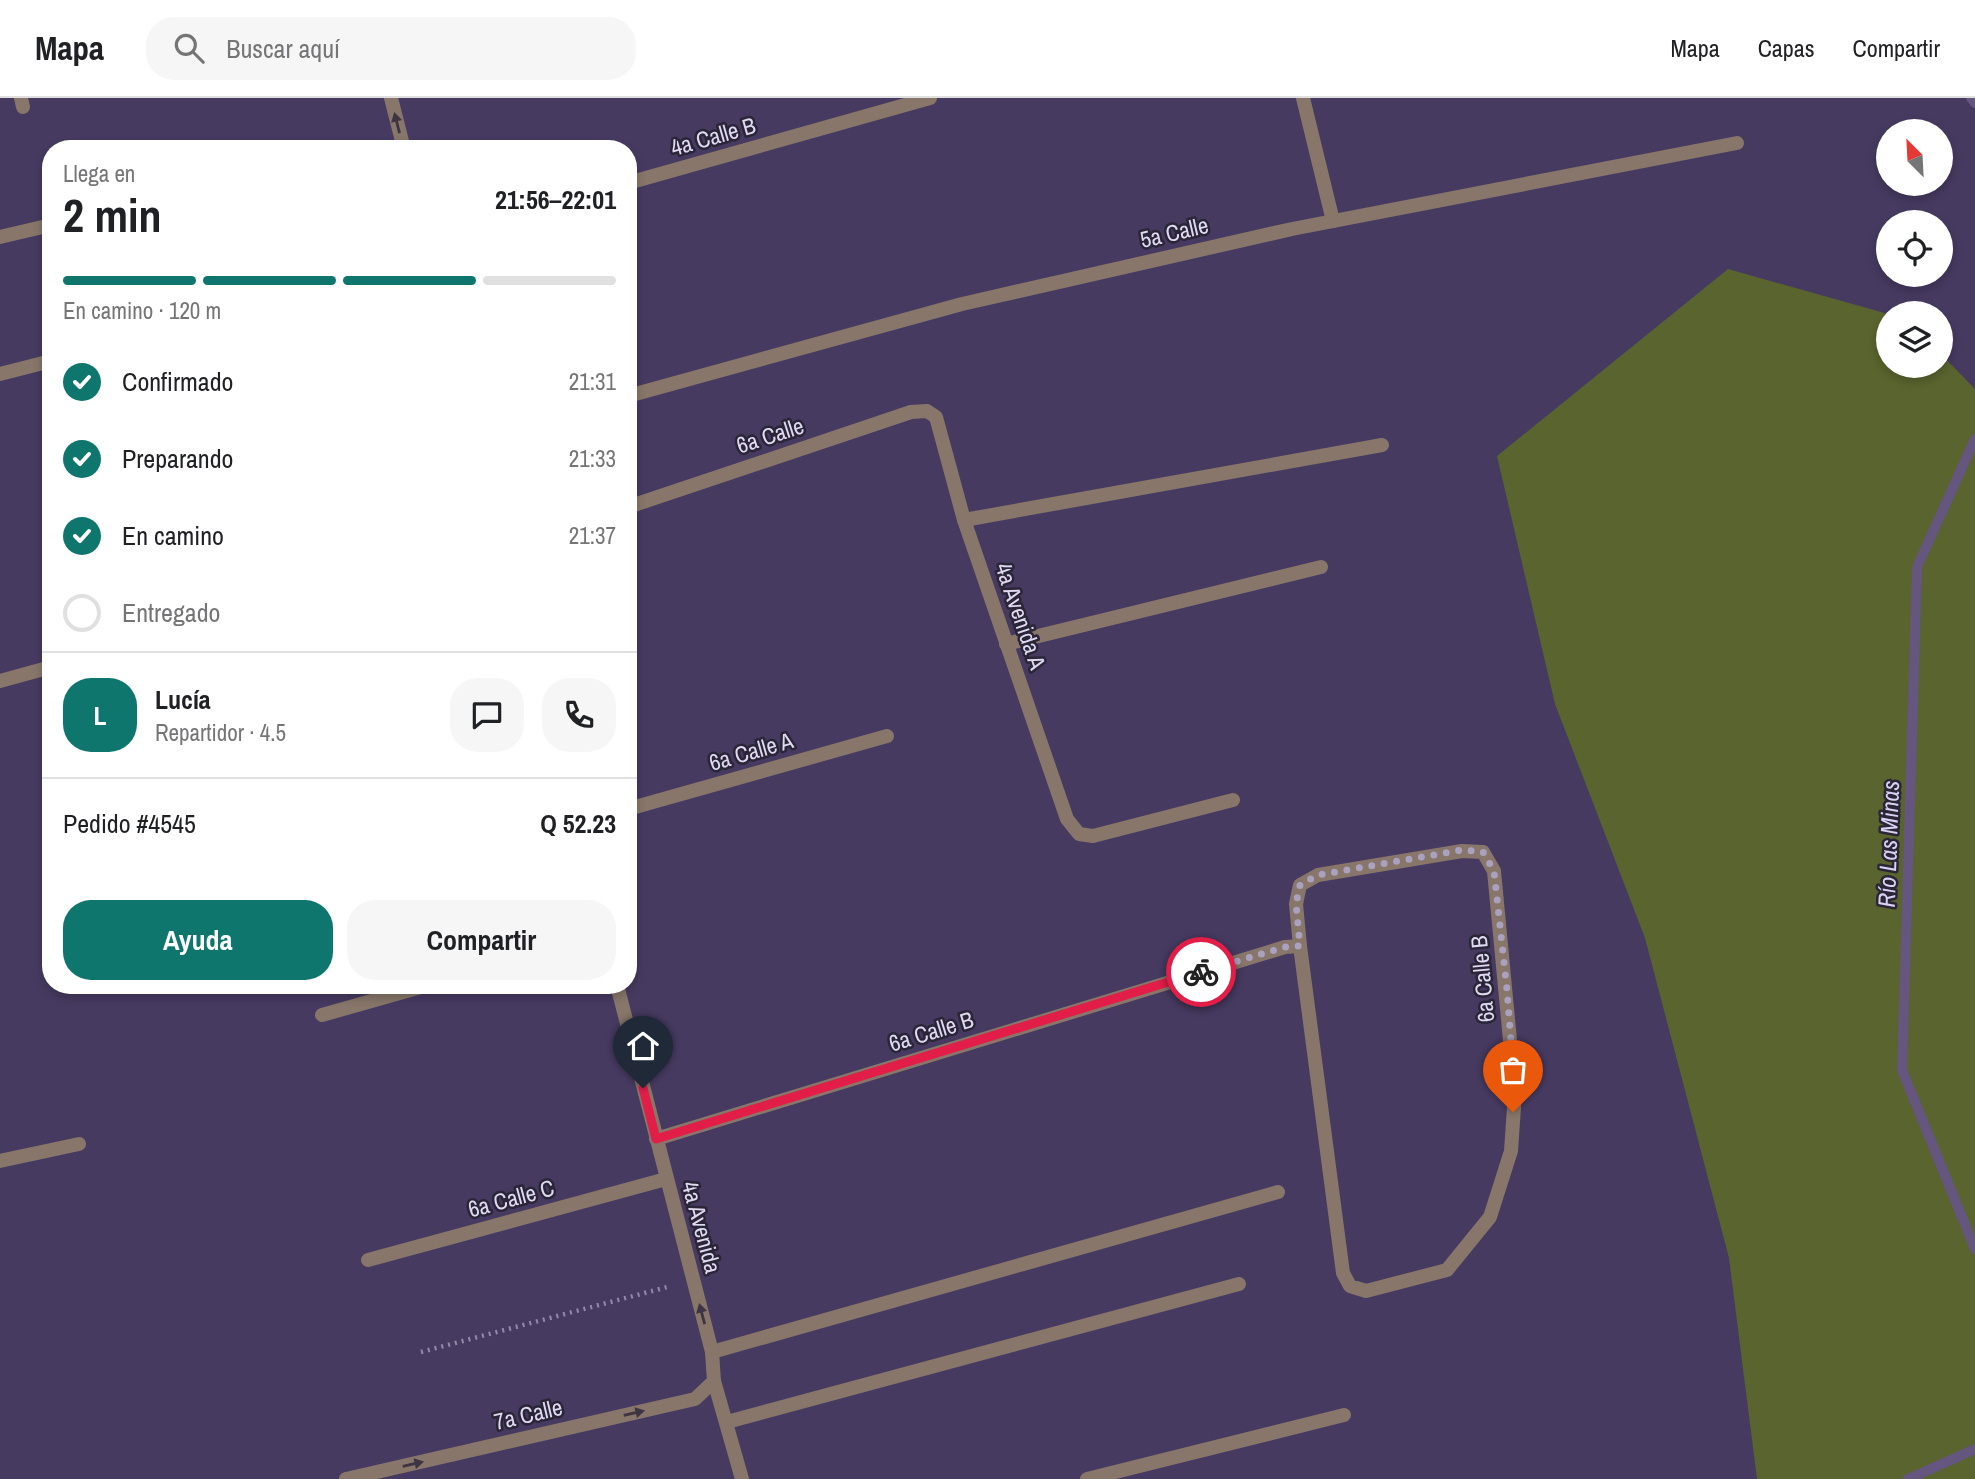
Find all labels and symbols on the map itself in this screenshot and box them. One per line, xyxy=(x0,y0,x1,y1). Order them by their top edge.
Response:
street label: 4a Calle B xyxy=(667,109,759,163)
one-way arrow xyxy=(391,112,402,134)
north arrow xyxy=(1876,119,1953,196)
street label: 5a Calle xyxy=(1137,209,1211,255)
street label: 6a Calle xyxy=(732,410,808,460)
street label: 4a Avenida A xyxy=(988,559,1054,674)
street label: 6a Calle A xyxy=(705,724,797,778)
water label: Río Las Minas xyxy=(1870,780,1906,908)
street label: 6a Calle B xyxy=(1463,934,1501,1024)
courier xyxy=(1166,937,1236,1007)
street label: 6a Calle B xyxy=(885,1003,977,1059)
pin xyxy=(613,1016,673,1088)
pin xyxy=(1483,1040,1543,1112)
street label: 6a Calle C xyxy=(464,1172,558,1224)
street label: 4a Avenida xyxy=(675,1178,729,1277)
one-way arrow xyxy=(696,1303,706,1324)
street label: 7a Calle xyxy=(491,1391,565,1437)
one-way arrow xyxy=(624,1407,646,1418)
one-way arrow xyxy=(402,1458,424,1469)

